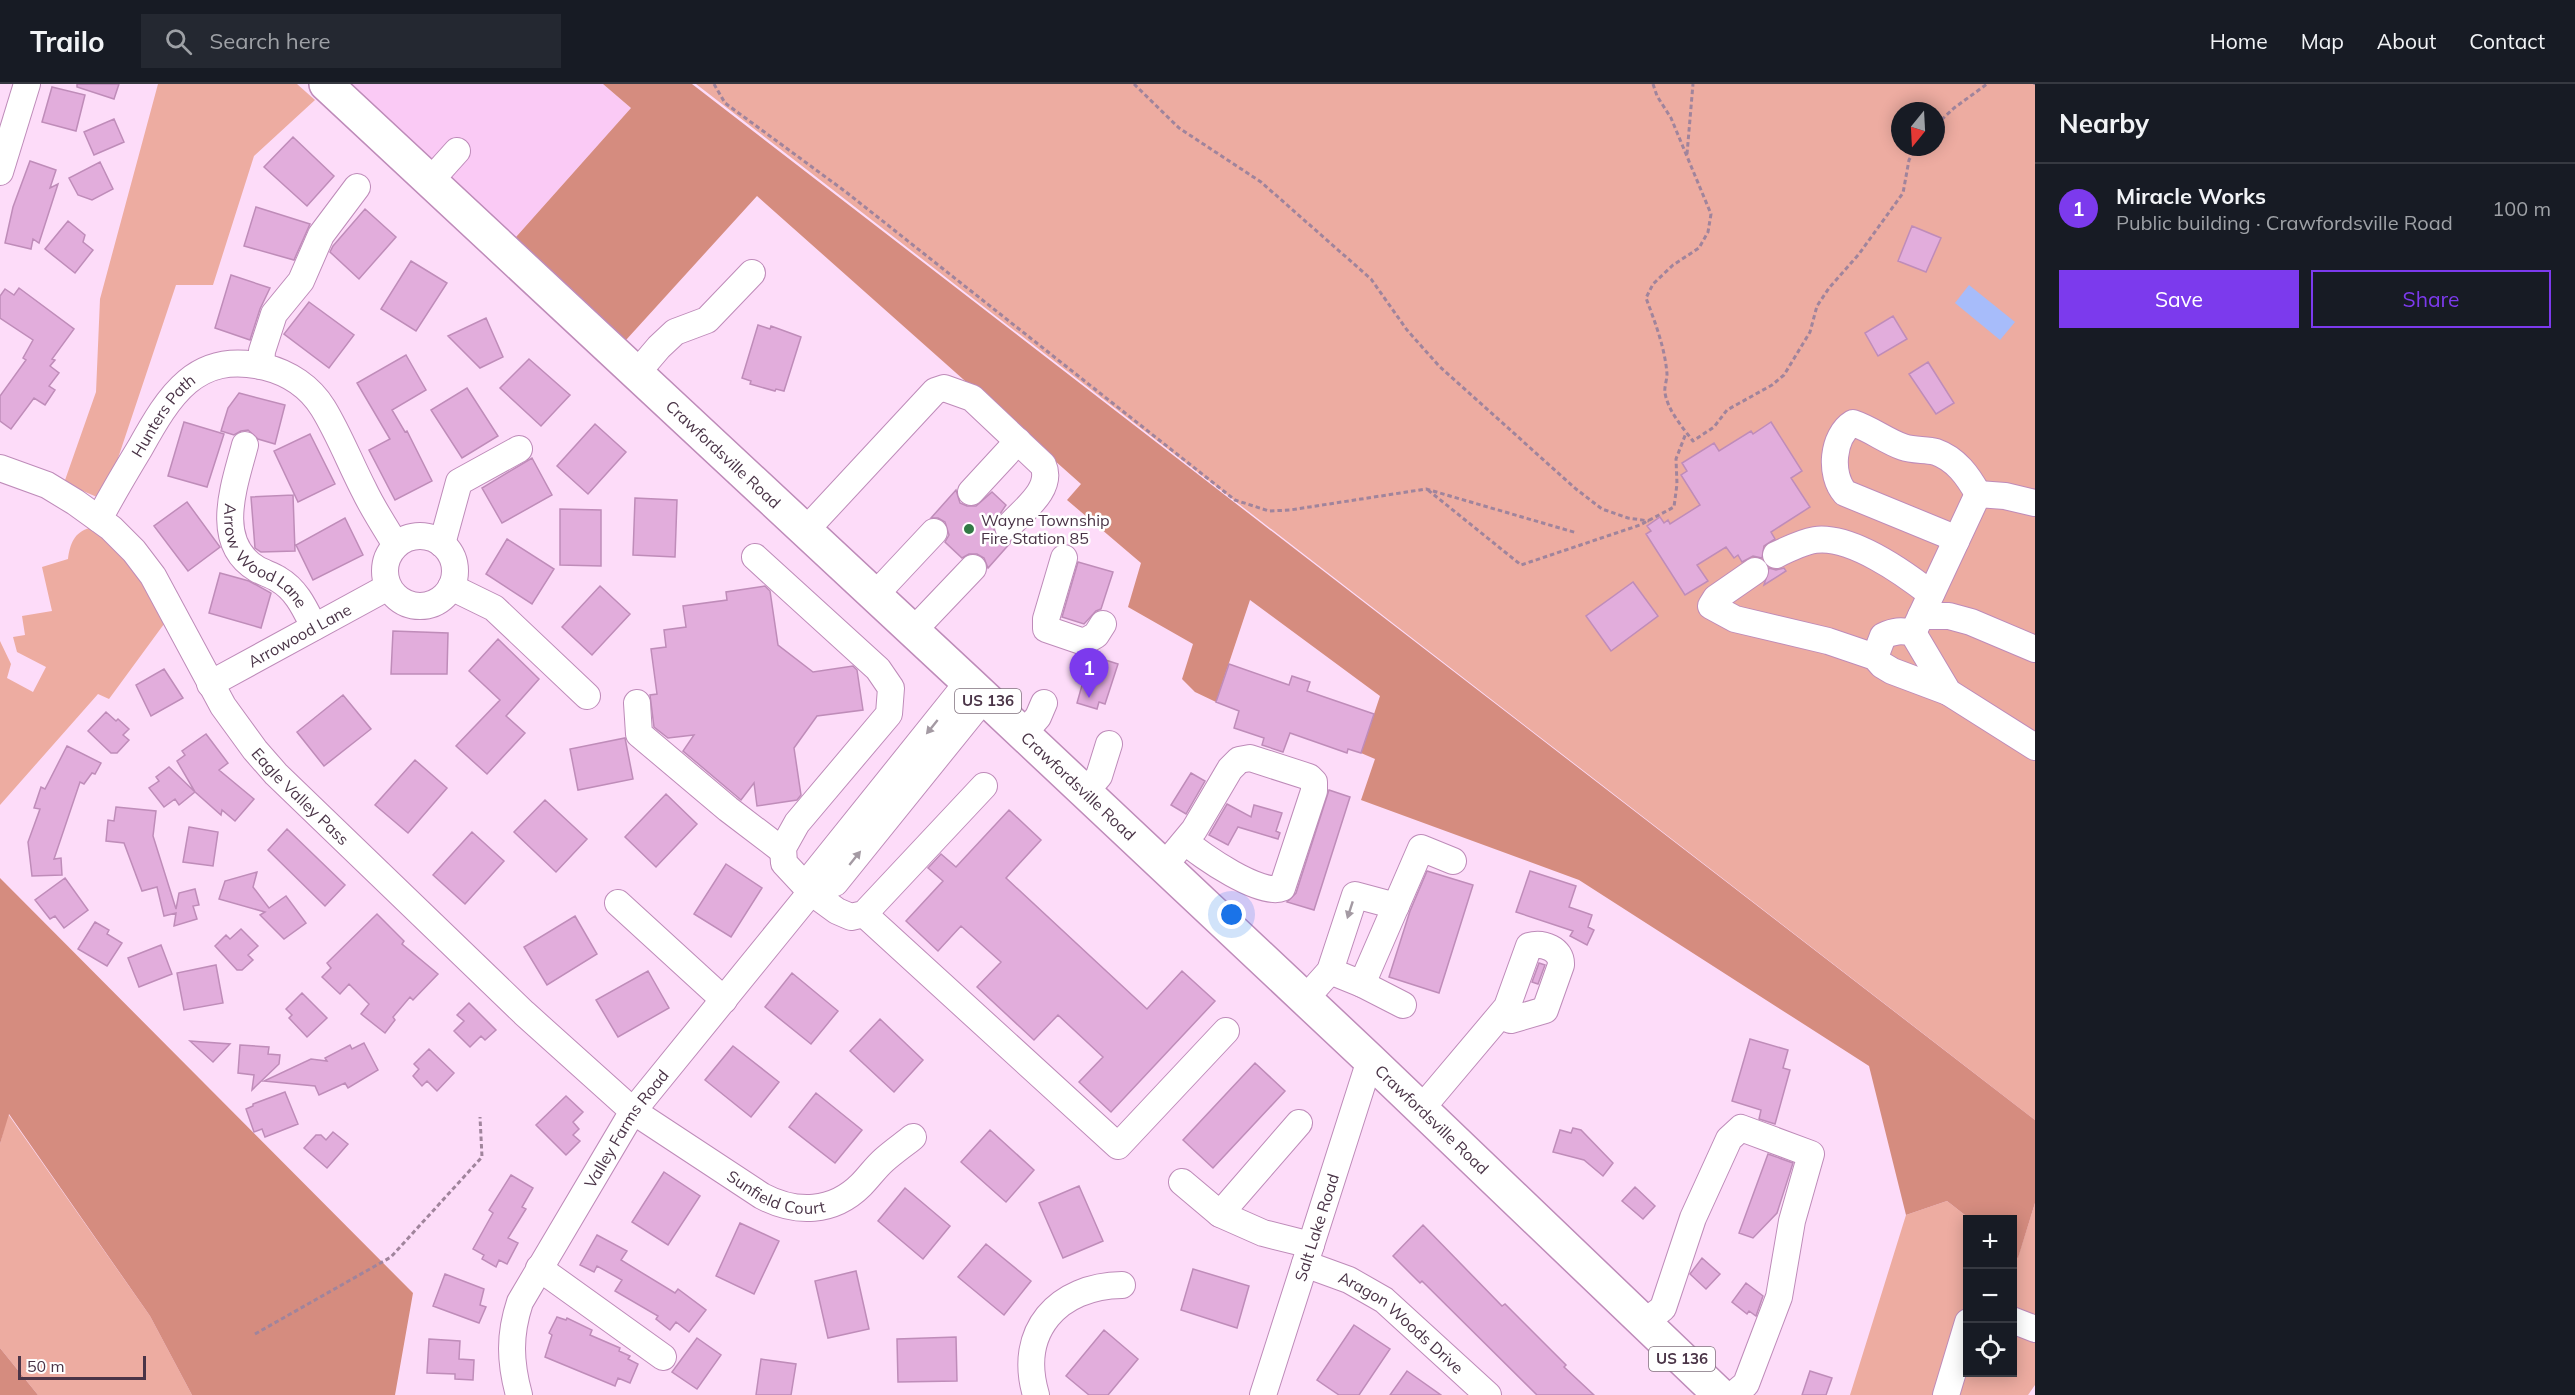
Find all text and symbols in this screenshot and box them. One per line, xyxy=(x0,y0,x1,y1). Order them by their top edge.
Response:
search box xyxy=(141,14,561,68)
text: Trailo xyxy=(30,24,105,59)
icon: search xyxy=(162,25,195,58)
text: Search here xyxy=(210,27,331,55)
text: Home xyxy=(2210,28,2268,54)
text: Map xyxy=(2301,28,2344,54)
text: About xyxy=(2377,28,2436,54)
text: Contact xyxy=(2469,28,2545,54)
north arrow xyxy=(1891,102,1945,156)
text: Nearby xyxy=(2059,107,2149,140)
text: Miracle Works xyxy=(2116,182,2266,210)
text: 1 xyxy=(2073,196,2085,221)
text: 100 m xyxy=(2492,196,2551,221)
text: Public building · Crawfordsville Road xyxy=(2116,210,2453,235)
button: Save xyxy=(2059,270,2299,328)
button: Share xyxy=(2311,270,2551,328)
street label: Hunters Path xyxy=(127,370,199,461)
street label: Crawfordsville Road xyxy=(662,396,785,512)
street label: Arrow Wood Lane xyxy=(220,503,312,611)
place label: Wayne Township Fire Station 85 xyxy=(981,510,1110,548)
marker: Wayne Township Fire Station 85 xyxy=(962,522,976,536)
street label: Arrowood Lane xyxy=(244,599,355,671)
pin: 1 xyxy=(1070,648,1108,698)
road number: US 136 xyxy=(955,689,1021,713)
one-way arrow xyxy=(926,720,938,735)
street label: Crawfordsville Road xyxy=(1017,727,1140,844)
street label: Eagle Valley Pass xyxy=(248,743,353,849)
one-way arrow xyxy=(849,850,861,865)
your location xyxy=(1217,900,1246,929)
one-way arrow xyxy=(1344,901,1354,919)
street label: Crawfordsville Road xyxy=(1371,1060,1493,1178)
street label: Valley Farms Road xyxy=(580,1065,673,1192)
street label: Sunfield Court xyxy=(723,1166,827,1218)
street label: Salt Lake Road xyxy=(1290,1171,1343,1284)
map controls xyxy=(1963,1215,2017,1377)
button: + xyxy=(1963,1215,2017,1269)
street label: Aragon Woods Drive xyxy=(1336,1267,1468,1378)
button: − xyxy=(1963,1269,2017,1323)
button: locate xyxy=(1963,1323,2017,1377)
road number: US 136 xyxy=(1649,1347,1715,1371)
scale bar xyxy=(18,1353,146,1380)
text: 50 m xyxy=(27,1356,64,1376)

